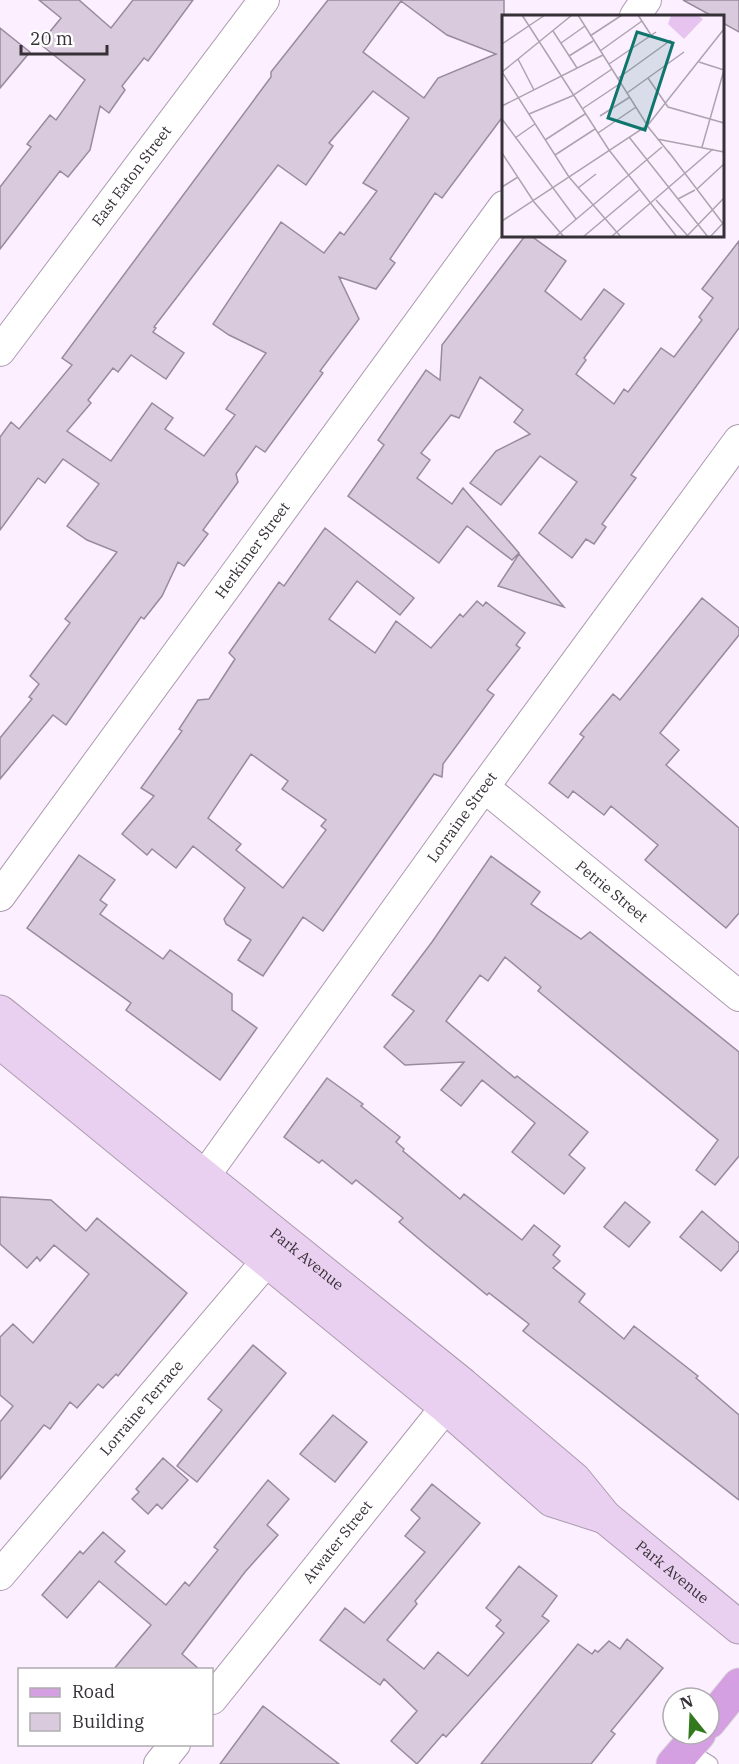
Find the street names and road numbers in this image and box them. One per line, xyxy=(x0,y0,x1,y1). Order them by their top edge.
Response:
street label: East Eaton Street xyxy=(87,122,175,230)
street label: Herkimer Street xyxy=(211,498,294,602)
street label: Lorraine Street xyxy=(423,768,501,866)
street label: Petrie Street xyxy=(572,856,652,926)
street label: Park Avenue xyxy=(267,1223,348,1294)
street label: Lorraine Terrace xyxy=(96,1356,187,1459)
street label: Atwater Street xyxy=(298,1497,376,1587)
street label: Park Avenue xyxy=(632,1536,713,1607)

